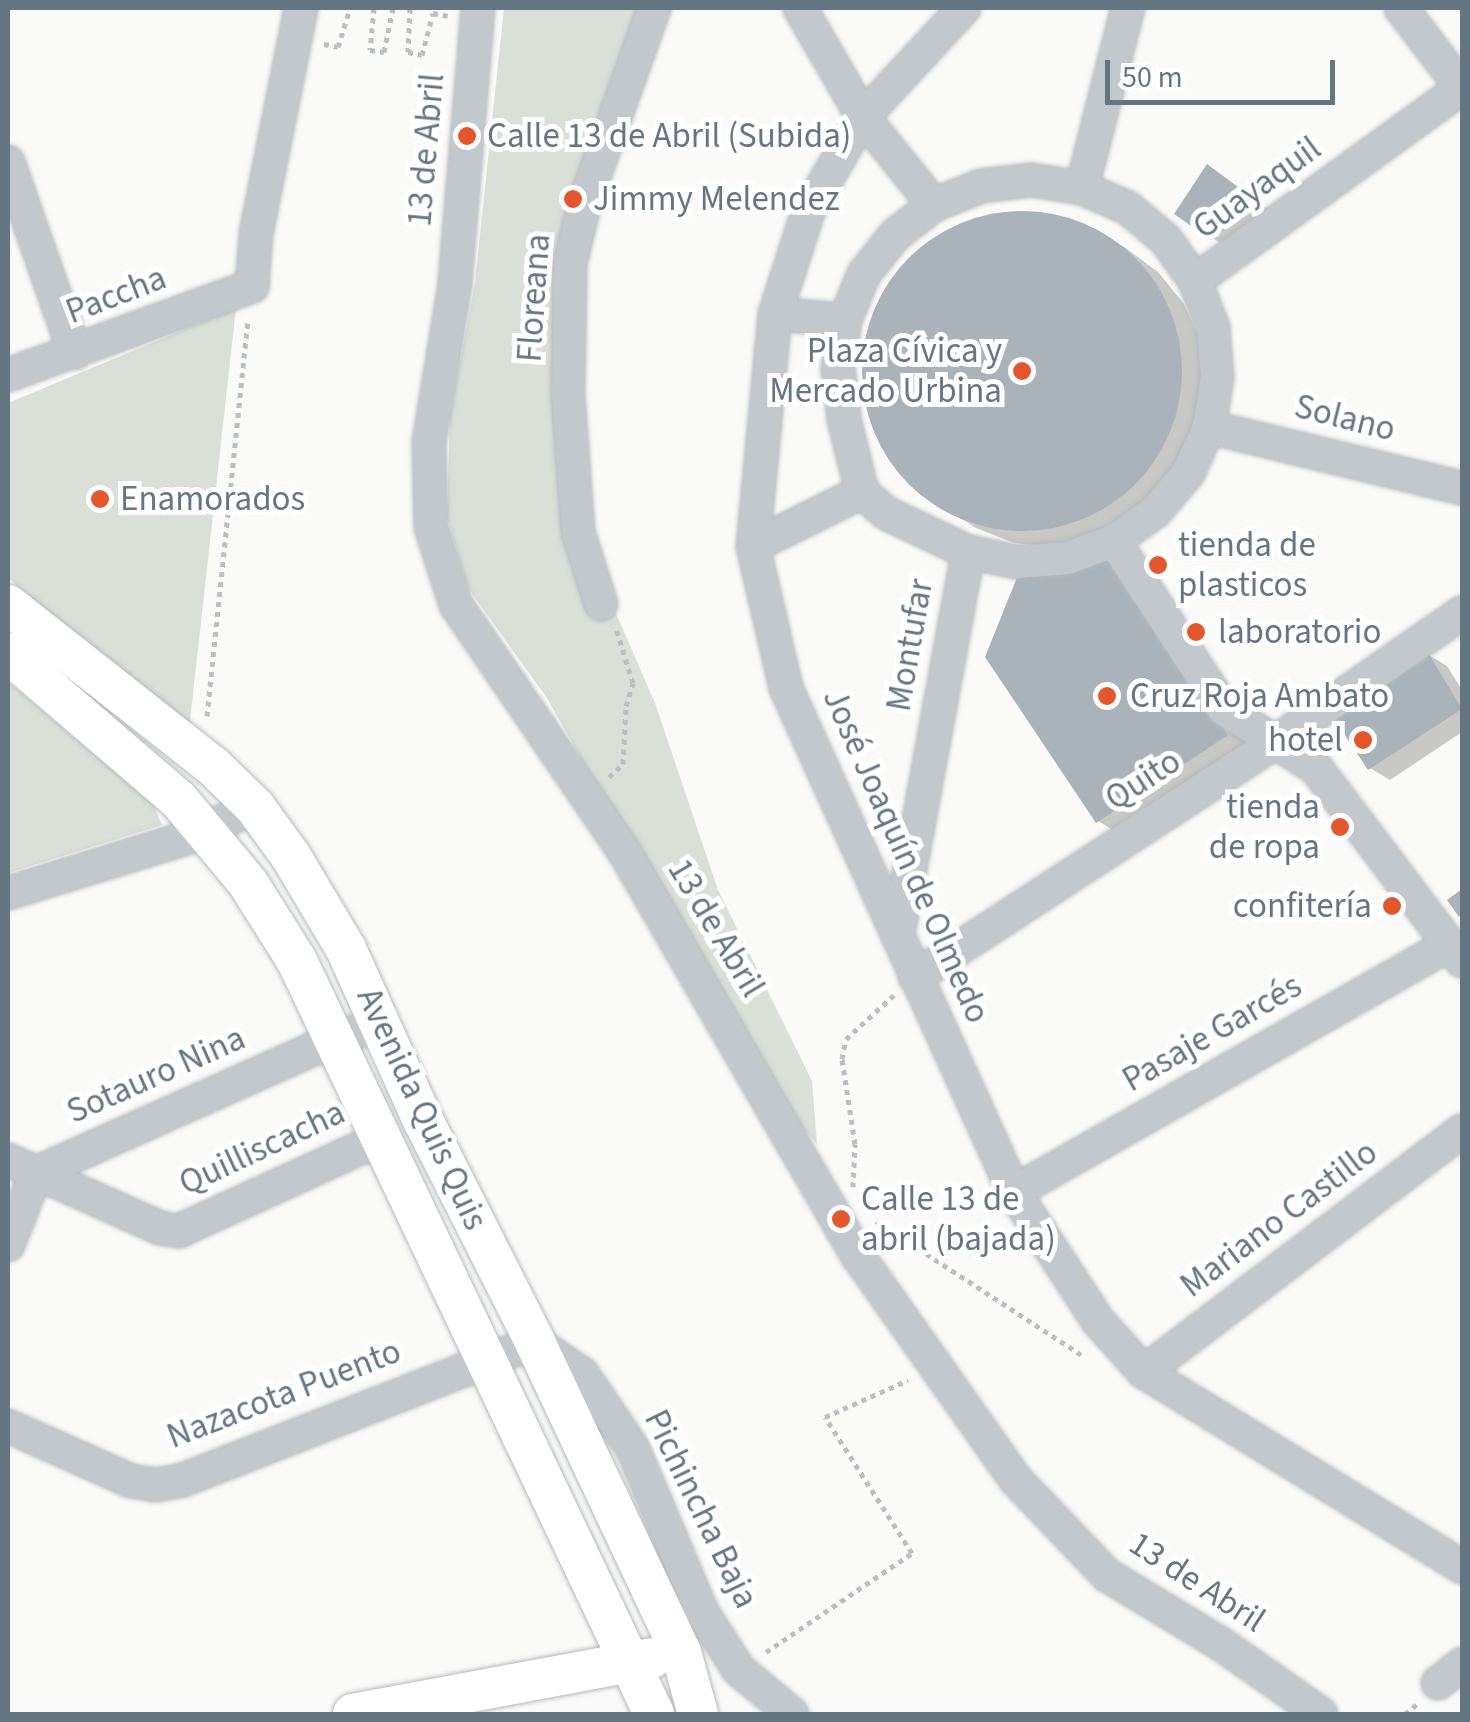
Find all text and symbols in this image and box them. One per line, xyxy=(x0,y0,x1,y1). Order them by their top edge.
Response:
scale bar xyxy=(1110,40,1340,102)
text: 50 m xyxy=(1122,56,1183,99)
street label: 13 de Abril xyxy=(398,72,454,228)
place label: Calle 13 de Abril (Subida) xyxy=(487,115,851,157)
marker: Calle 13 de Abril (Subida) xyxy=(456,125,478,147)
street label: Guayaquil xyxy=(1185,128,1329,248)
place label: Jimmy Melendez xyxy=(593,178,840,220)
marker: Jimmy Melendez xyxy=(562,188,584,210)
street label: Floreana xyxy=(509,233,559,363)
street label: Paccha xyxy=(60,257,172,333)
place label: Plaza Cívica y Mercado Urbina xyxy=(769,330,1002,412)
marker: Plaza Cívica y Mercado Urbina xyxy=(1011,360,1033,382)
street label: Solano xyxy=(1290,385,1400,451)
place label: Enamorados xyxy=(120,478,305,520)
marker: Enamorados xyxy=(89,488,111,510)
place label: tienda de plasticos xyxy=(1178,524,1316,606)
marker: tienda de plasticos xyxy=(1147,554,1169,576)
street label: Montufar xyxy=(878,576,942,714)
place label: laboratorio xyxy=(1218,611,1381,653)
marker: laboratorio xyxy=(1183,619,1209,645)
place label: Cruz Roja Ambato xyxy=(1130,675,1389,717)
street label: José Joaquín de Olmedo xyxy=(813,682,999,1030)
marker: Cruz Roja Ambato xyxy=(1094,683,1120,709)
place label: hotel xyxy=(1268,719,1343,761)
marker: hotel xyxy=(1352,729,1374,751)
street label: Quito xyxy=(1098,740,1188,820)
place label: tienda de ropa xyxy=(1209,786,1320,868)
marker: tienda de ropa xyxy=(1329,816,1351,838)
street label: 13 de Abril xyxy=(658,851,774,1005)
place label: confitería xyxy=(1233,885,1372,927)
marker: confitería xyxy=(1381,895,1403,917)
street label: Pasaje Garcés xyxy=(1115,965,1309,1101)
street label: Avenida Quis Quis xyxy=(348,981,496,1237)
street label: Sotauro Nina xyxy=(60,1017,252,1133)
street label: Quilliscacha xyxy=(173,1091,351,1205)
street label: Mariano Castillo xyxy=(1172,1131,1386,1307)
place label: Calle 13 de abril (bajada) xyxy=(861,1178,1056,1260)
marker: Calle 13 de abril (bajada) xyxy=(830,1208,852,1230)
street label: Nazacota Puento xyxy=(161,1330,407,1458)
street label: Pichincha Baja xyxy=(635,1403,767,1615)
street label: 13 de Abril xyxy=(1121,1523,1273,1641)

